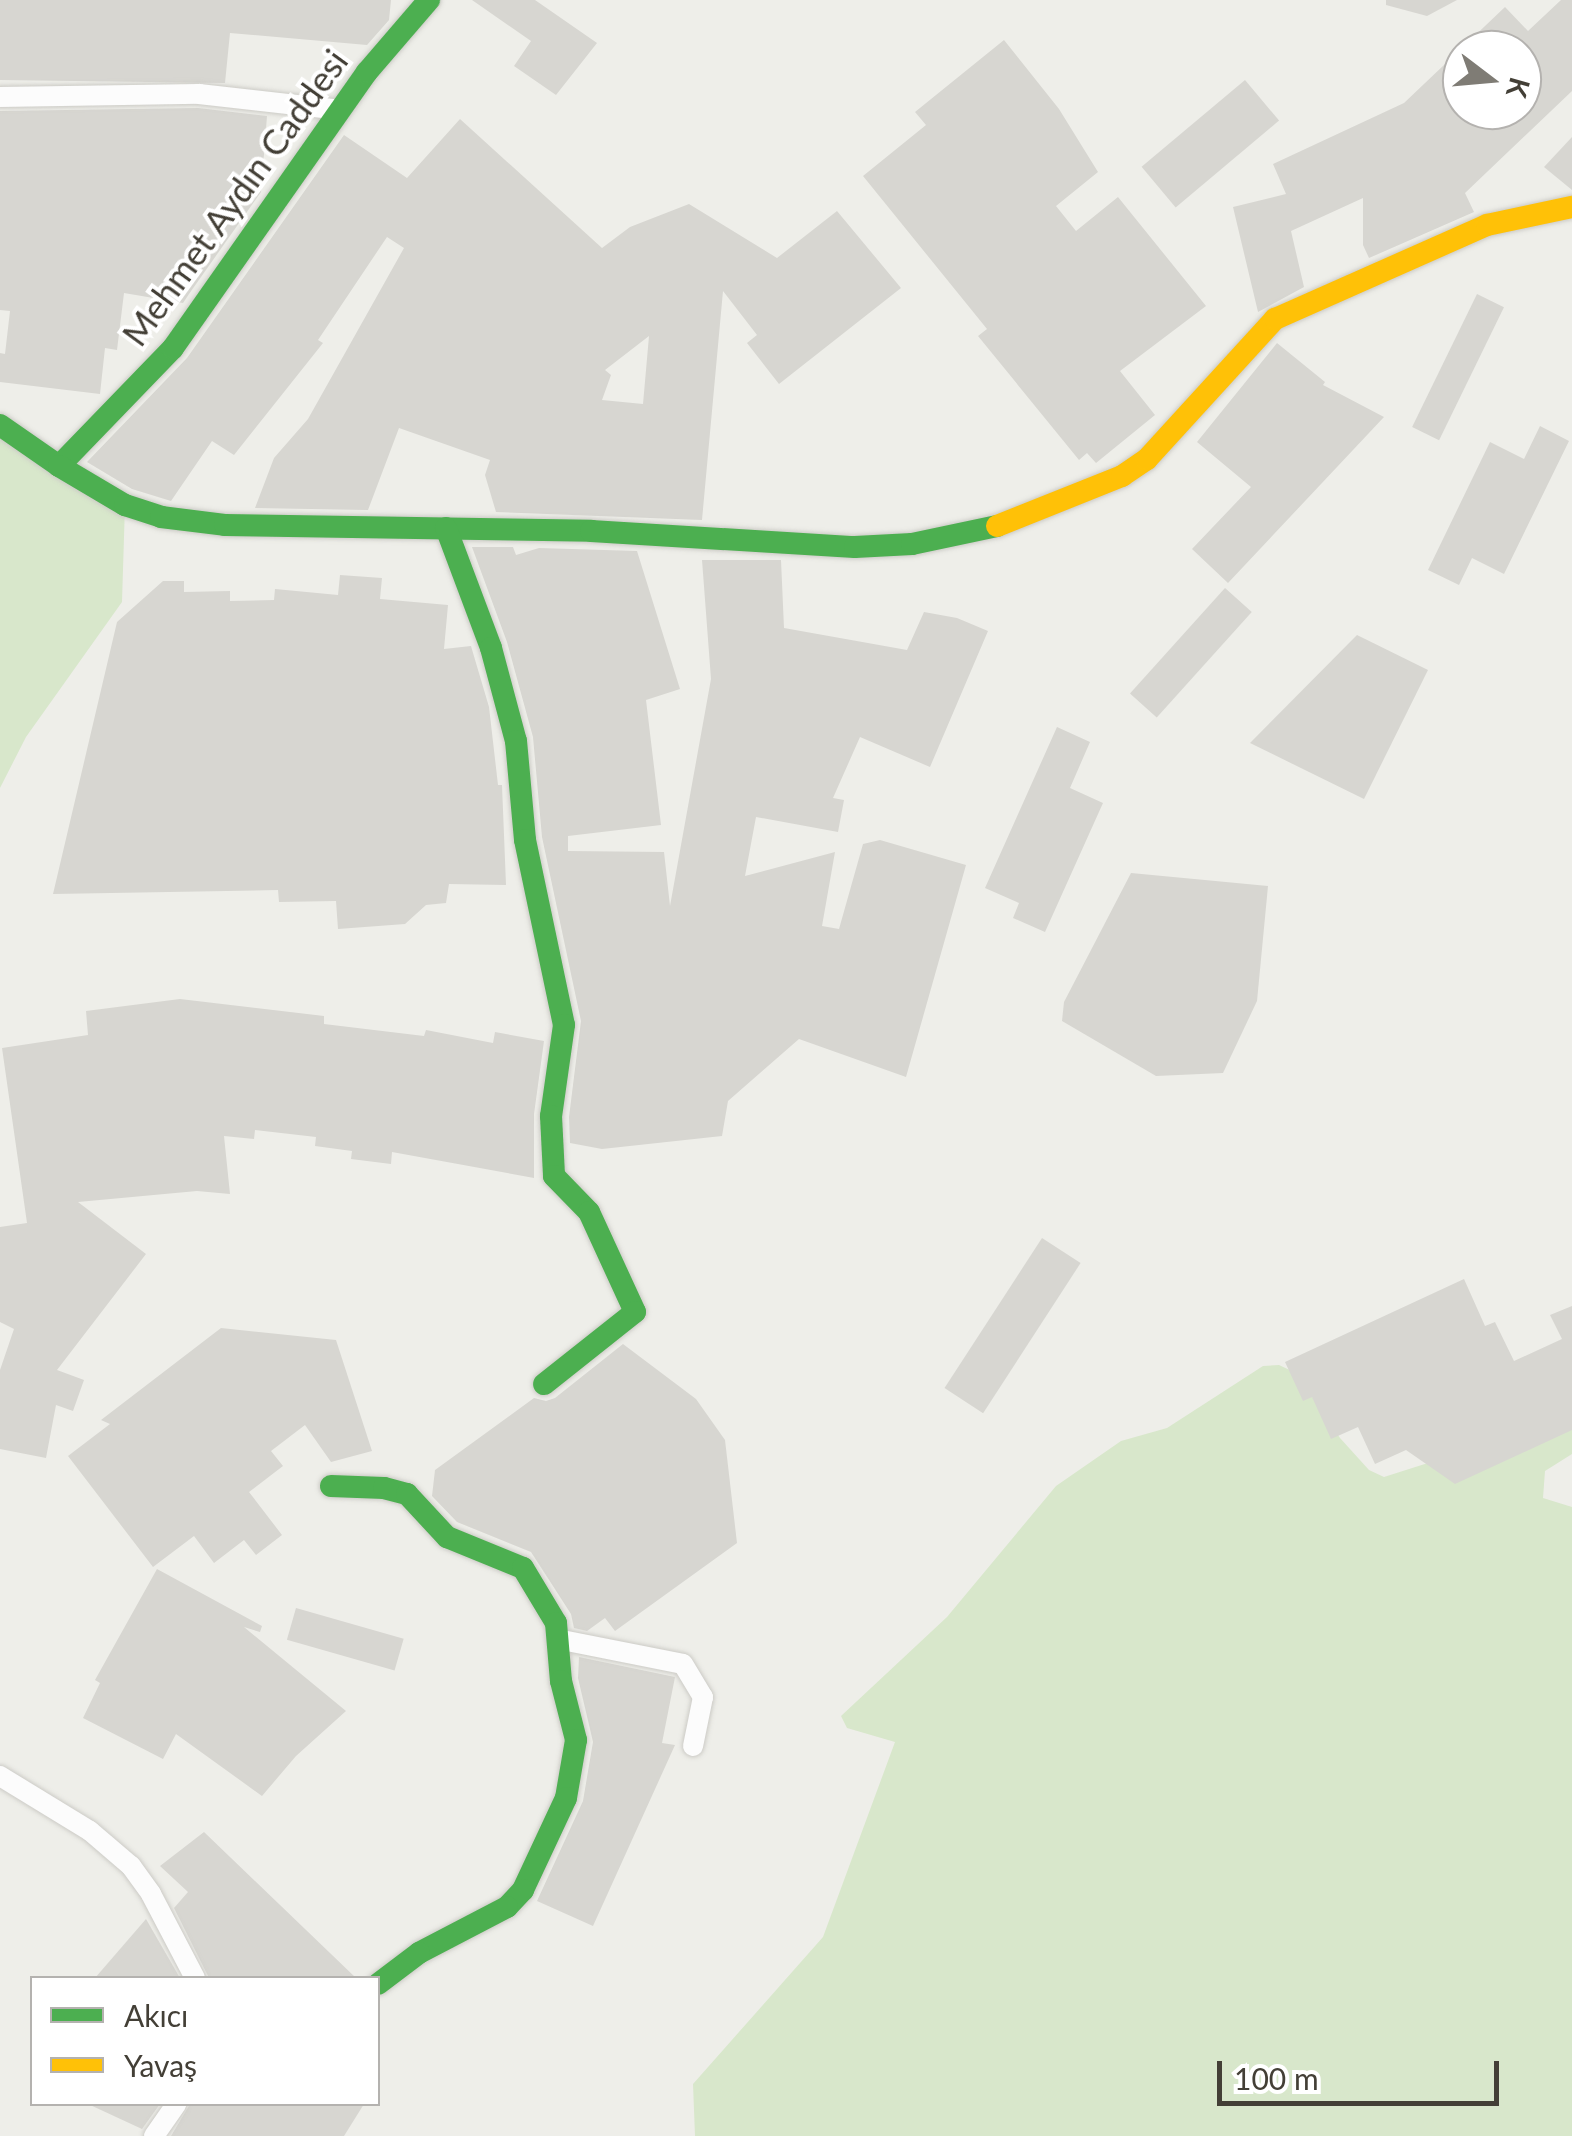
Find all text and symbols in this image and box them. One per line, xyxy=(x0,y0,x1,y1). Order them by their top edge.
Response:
north arrow xyxy=(1442,30,1542,130)
street label: Mehmet Aydın Caddesi xyxy=(112,40,356,354)
text: K xyxy=(1500,74,1538,102)
legend xyxy=(30,1976,380,2106)
text: Akıcı xyxy=(124,1997,188,2033)
scale bar xyxy=(1222,2041,1504,2103)
text: Yavaş xyxy=(124,2047,197,2083)
text: 100 m xyxy=(1234,2060,1319,2096)

